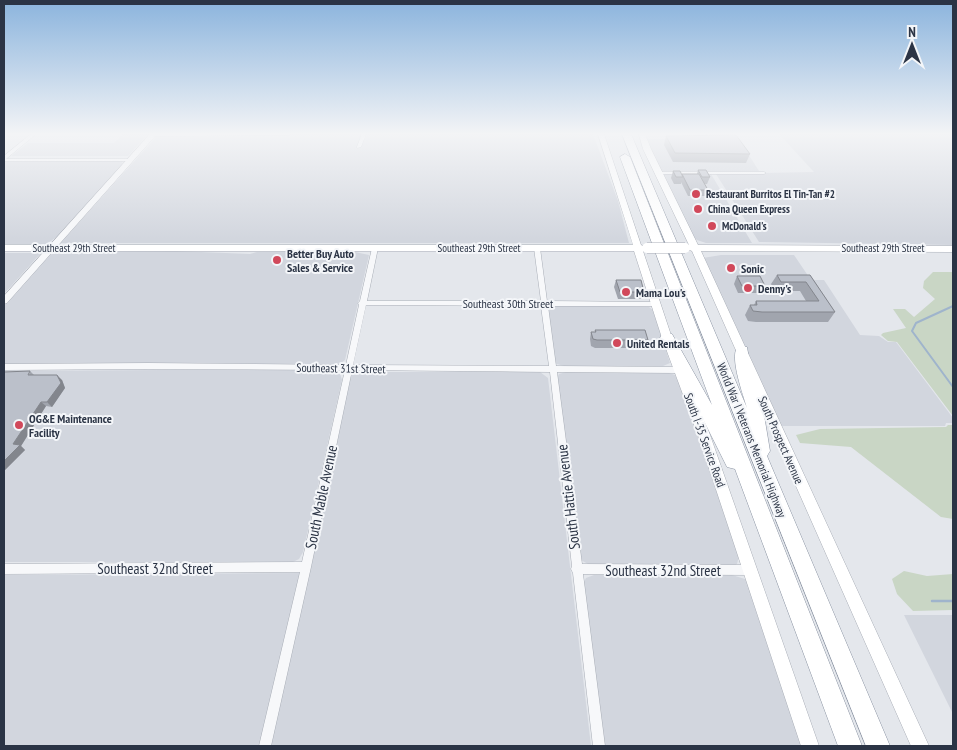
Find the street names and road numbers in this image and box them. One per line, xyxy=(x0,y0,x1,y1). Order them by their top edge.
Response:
street label: Southeast 29th Street xyxy=(33,241,115,255)
street label: Southeast 29th Street xyxy=(438,241,520,255)
street label: Southeast 29th Street xyxy=(842,241,924,255)
street label: Southeast 30th Street xyxy=(463,296,554,311)
street label: Southeast 31st Street xyxy=(296,360,386,376)
street label: World War I Veterans Memorial Highway xyxy=(714,361,790,520)
street label: South I-35 Service Road xyxy=(681,391,729,489)
street label: South Prospect Avenue xyxy=(755,394,807,486)
street label: South Mable Avenue xyxy=(301,443,341,551)
street label: South Hattie Avenue xyxy=(552,443,584,551)
street label: Southeast 32nd Street xyxy=(97,559,213,578)
street label: Southeast 32nd Street xyxy=(605,561,721,580)

